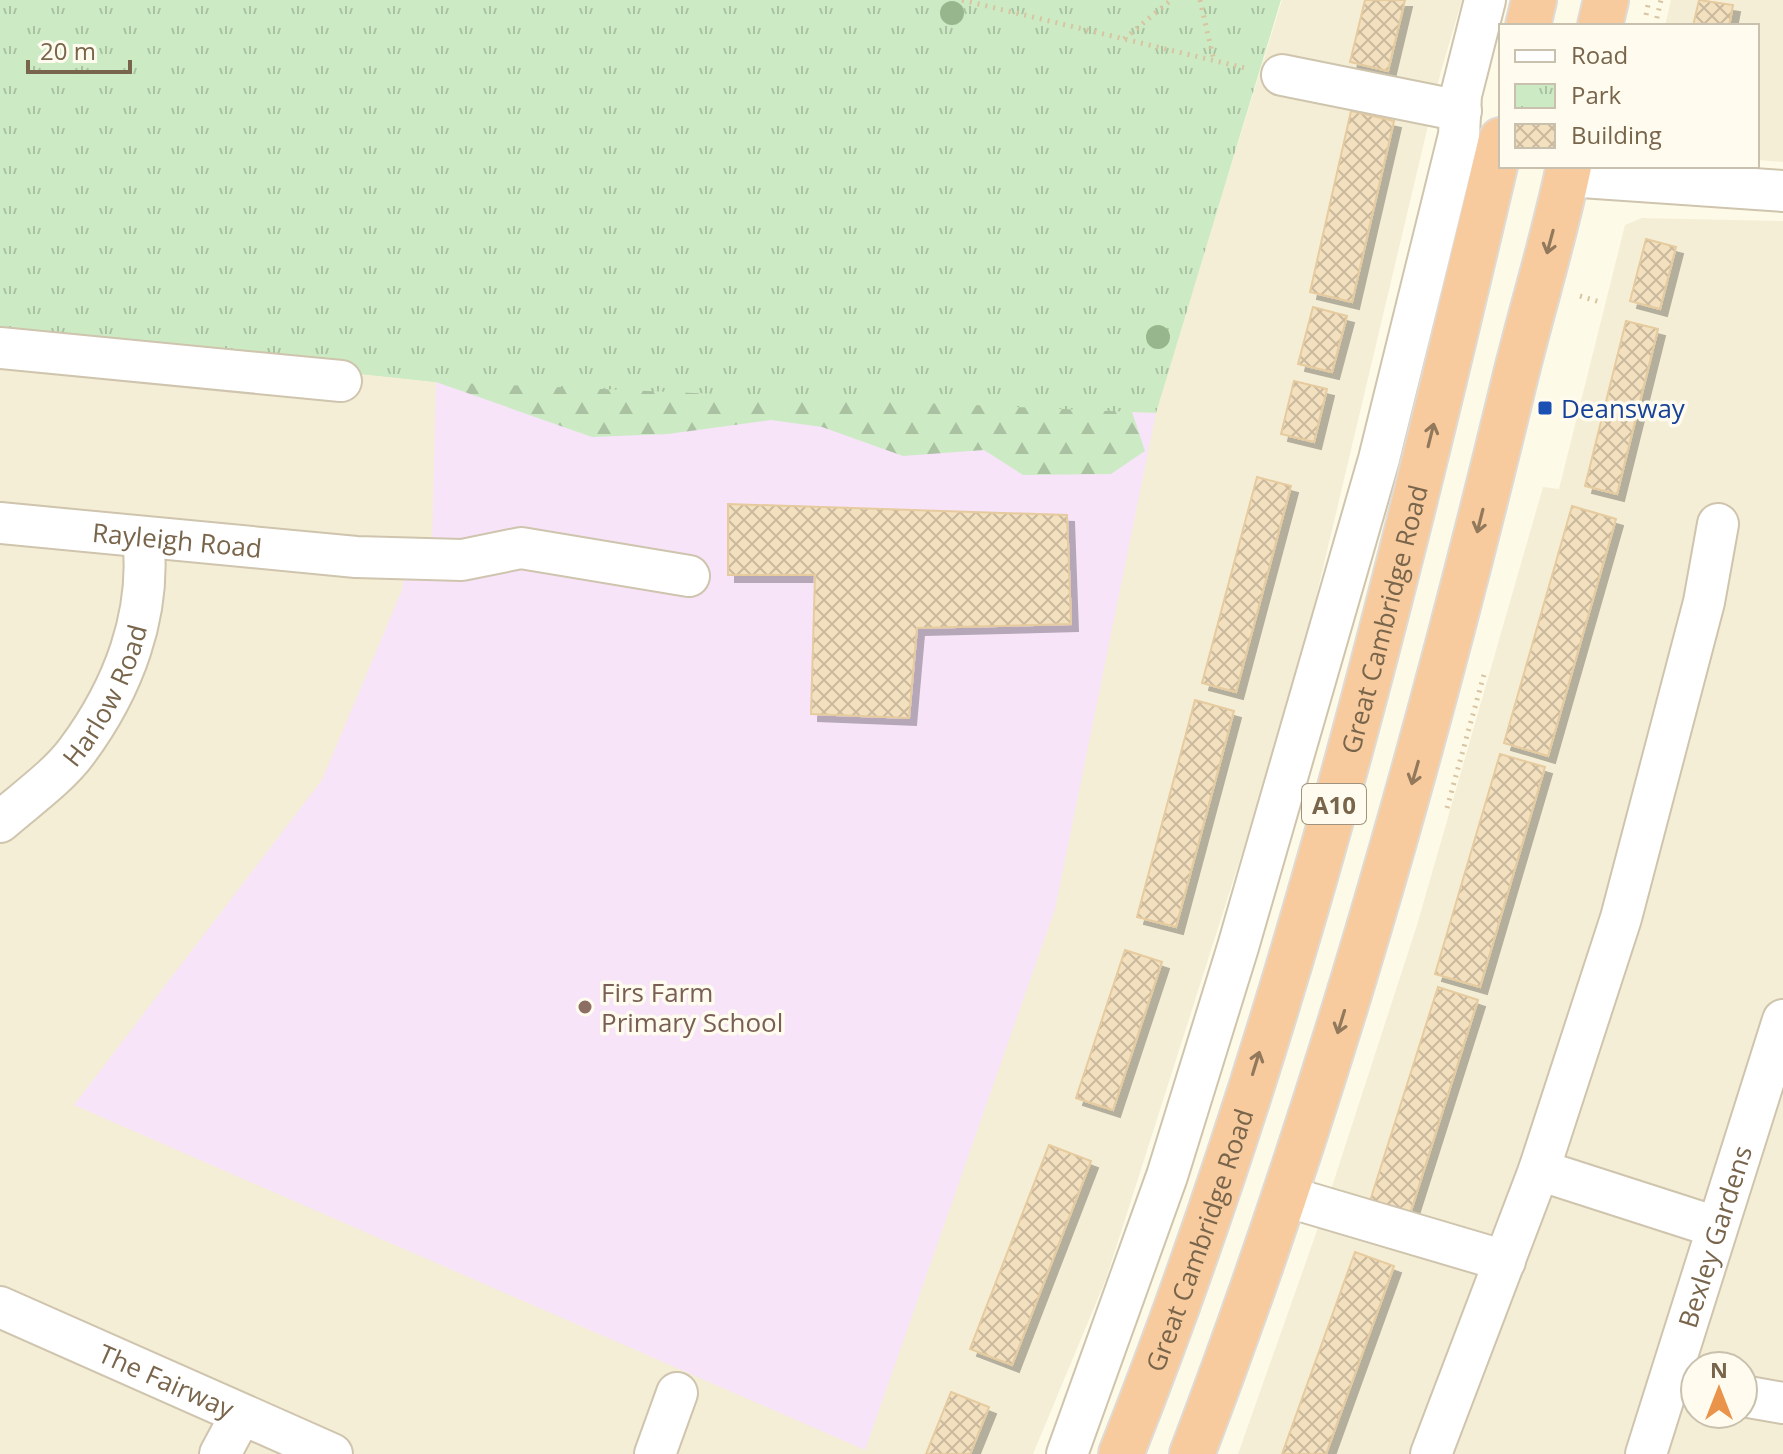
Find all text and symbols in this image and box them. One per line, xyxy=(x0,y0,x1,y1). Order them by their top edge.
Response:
scale bar xyxy=(28,24,130,74)
legend xyxy=(1499,24,1759,168)
text: 20 m xyxy=(40,34,96,67)
text: Road xyxy=(1571,38,1628,71)
text: Park xyxy=(1571,78,1622,111)
text: Building xyxy=(1571,118,1662,151)
one-way arrow xyxy=(1542,228,1557,254)
place label: Deansway xyxy=(1561,390,1686,426)
marker: Deansway xyxy=(1536,399,1554,417)
one-way arrow xyxy=(1424,423,1439,448)
street label: Great Cambridge Road xyxy=(1332,481,1436,757)
one-way arrow xyxy=(1472,508,1487,533)
street label: Rayleigh Road xyxy=(91,514,264,566)
street label: Harlow Road xyxy=(54,620,155,774)
one-way arrow xyxy=(1407,759,1422,785)
road number: A10 xyxy=(1302,784,1366,824)
place label: Firs Farm Primary School xyxy=(601,974,783,1040)
marker: Firs Farm Primary School xyxy=(576,998,594,1016)
one-way arrow xyxy=(1333,1008,1348,1034)
one-way arrow xyxy=(1250,1051,1265,1076)
street label: Great Cambridge Road xyxy=(1137,1104,1262,1377)
street label: Bexley Gardens xyxy=(1669,1141,1760,1332)
street label: The Fairway xyxy=(93,1335,241,1427)
north arrow xyxy=(1679,1350,1759,1430)
text: N xyxy=(1710,1354,1728,1384)

